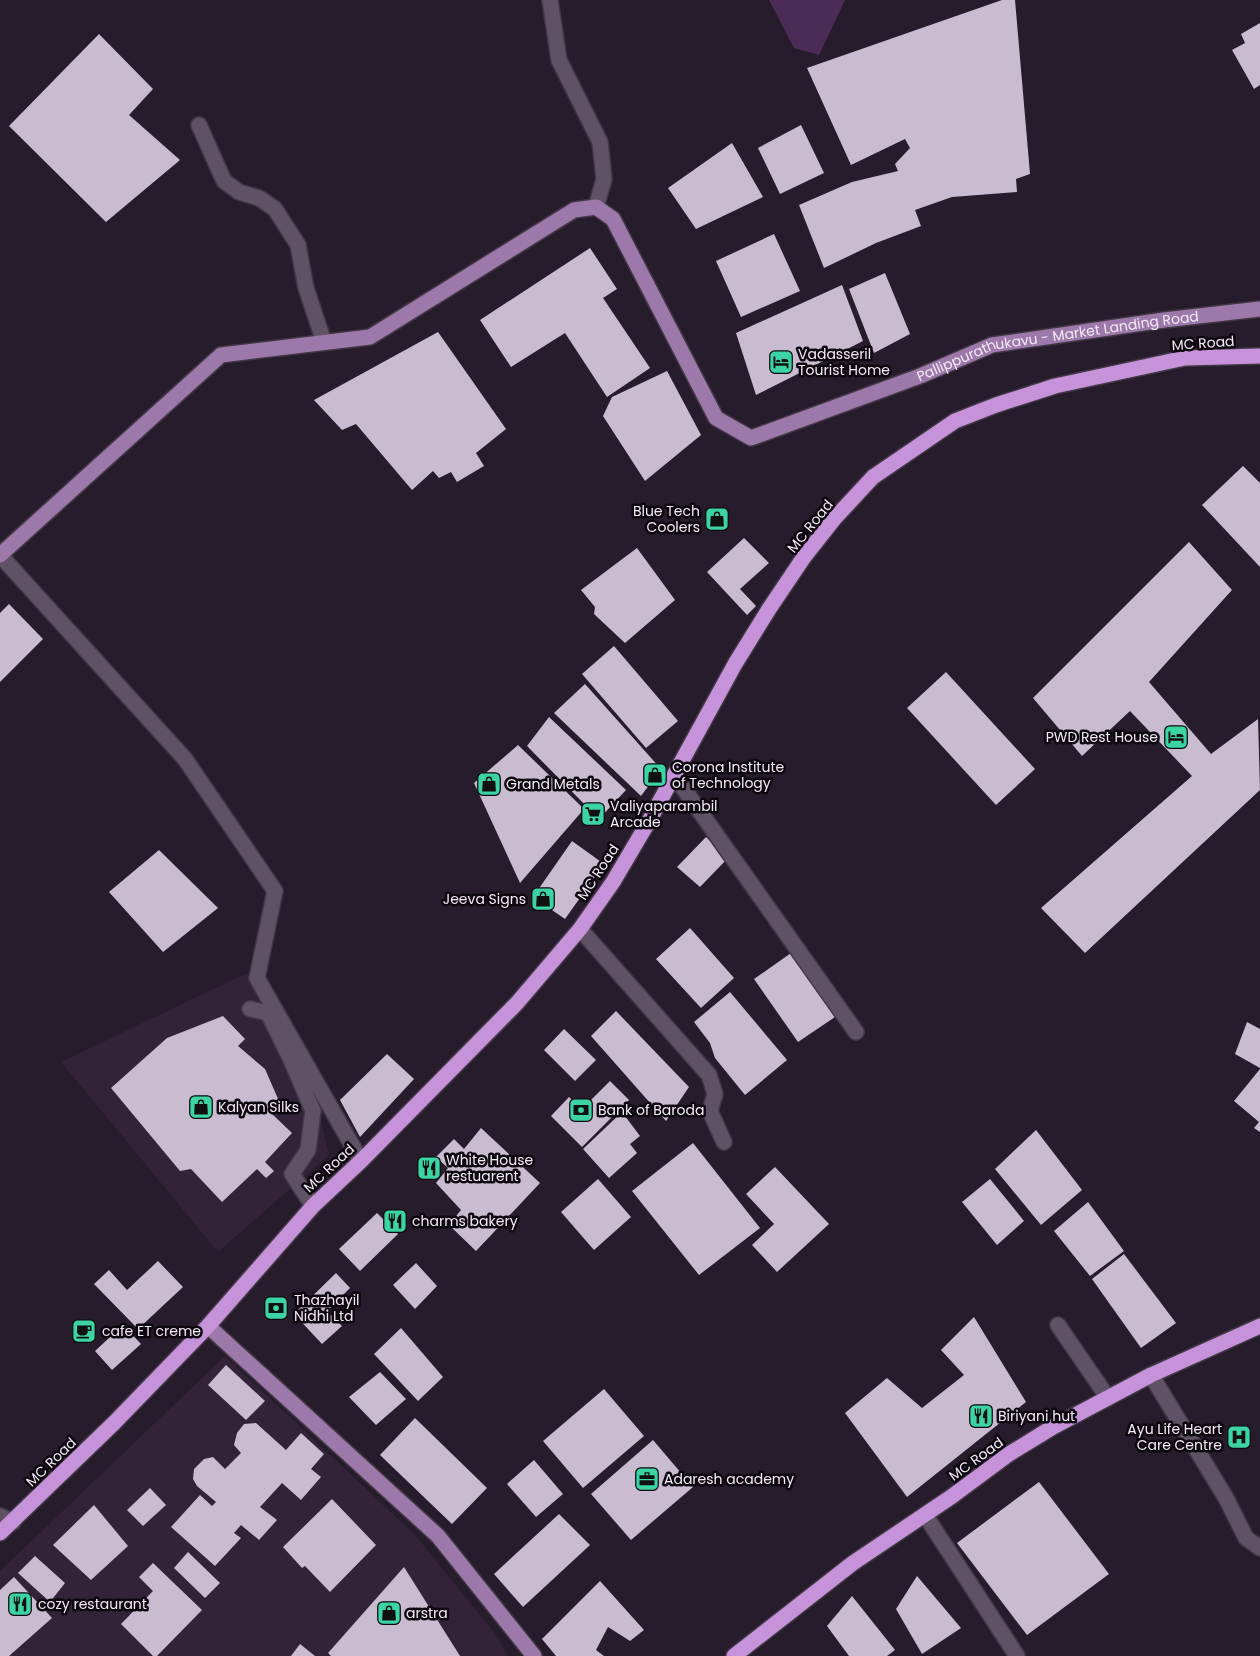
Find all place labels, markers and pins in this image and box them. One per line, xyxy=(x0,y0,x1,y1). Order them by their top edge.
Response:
place label: Vadasseril Tourist Home xyxy=(798,344,890,380)
hotel icon: Vadasseril Tourist Home xyxy=(768,349,794,375)
place label: Blue Tech Coolers xyxy=(633,501,700,537)
shop icon: Blue Tech Coolers xyxy=(704,506,730,532)
hotel icon: PWD Rest House xyxy=(1163,724,1189,750)
place label: PWD Rest House xyxy=(1046,727,1158,747)
place label: Corona Institute of Technology xyxy=(672,757,785,793)
shop icon: Corona Institute of Technology xyxy=(642,762,668,788)
shop icon: Grand Metals xyxy=(476,771,502,797)
place label: Grand Metals xyxy=(506,774,600,794)
place label: Valiyaparambil Arcade xyxy=(610,796,718,832)
supermarket icon: Valiyaparambil Arcade xyxy=(580,801,606,827)
shop icon: Jeeva Signs xyxy=(530,886,556,912)
place label: Jeeva Signs xyxy=(443,889,526,909)
shop icon: Kalyan Silks xyxy=(188,1094,214,1120)
place label: Kalyan Silks xyxy=(218,1097,299,1117)
bank icon: Bank of Baroda xyxy=(568,1097,594,1123)
place label: Bank of Baroda xyxy=(598,1100,704,1120)
place label: White House restuarent xyxy=(446,1150,533,1186)
restaurant icon: White House restuarent xyxy=(416,1155,442,1181)
restaurant icon: charms bakery xyxy=(382,1208,408,1234)
place label: charms bakery xyxy=(412,1211,518,1231)
place label: Thazhayil Nidhi Ltd xyxy=(294,1290,360,1326)
bank icon: Thazhayil Nidhi Ltd xyxy=(263,1295,289,1321)
cafe icon: cafe ET creme xyxy=(71,1318,97,1344)
place label: cafe ET creme xyxy=(102,1321,201,1341)
restaurant icon: Biriyani hut xyxy=(968,1403,994,1429)
place label: Biriyani hut xyxy=(998,1406,1075,1426)
place label: Ayu Life Heart Care Centre xyxy=(1127,1419,1222,1455)
hospital icon: Ayu Life Heart Care Centre xyxy=(1226,1424,1252,1450)
office icon: Adaresh academy xyxy=(634,1466,660,1492)
place label: Adaresh academy xyxy=(664,1469,794,1489)
restaurant icon: cozy restaurant xyxy=(7,1591,33,1617)
place label: cozy restaurant xyxy=(38,1594,147,1614)
shop icon: arstra xyxy=(376,1600,402,1626)
place label: arstra xyxy=(406,1603,448,1623)

